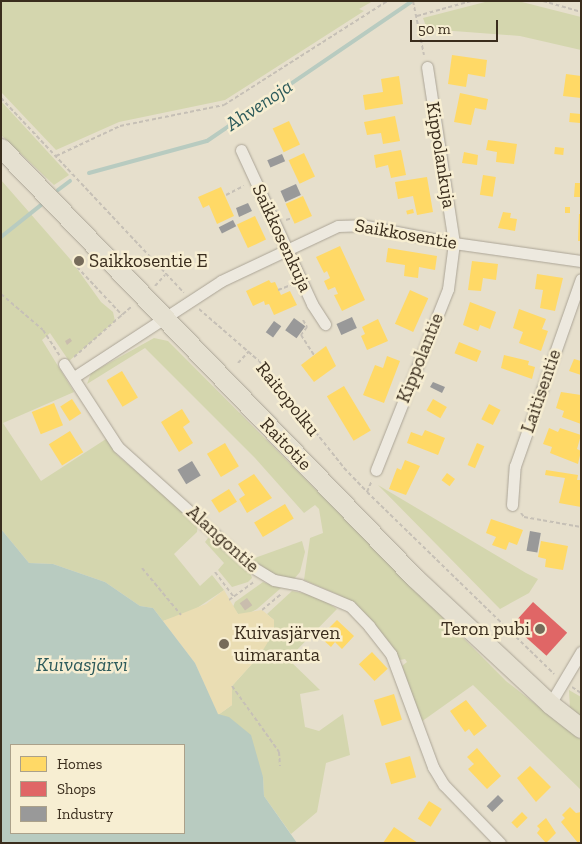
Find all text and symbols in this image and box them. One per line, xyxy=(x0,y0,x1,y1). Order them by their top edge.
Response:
scale bar xyxy=(412,10,500,42)
text: 50 m xyxy=(418,20,451,38)
water label: Ahvenoja xyxy=(221,74,297,136)
street label: Kippolankuja xyxy=(421,100,461,210)
street label: Saikkosenkuja xyxy=(247,180,317,296)
street label: Saikkosentie xyxy=(353,214,459,254)
place label: Saikkosentie E xyxy=(89,250,208,272)
marker: Saikkosentie E xyxy=(73,255,85,267)
street label: Kippolantie xyxy=(392,310,448,406)
street label: Laitisentie xyxy=(516,346,566,436)
street label: Raitopolku xyxy=(251,357,325,441)
street label: Raitotie xyxy=(255,413,317,475)
street label: Alangontie xyxy=(182,500,264,578)
place label: Teron pubi xyxy=(441,618,530,640)
place label: Kuivasjärven uimaranta xyxy=(234,622,340,666)
marker: Teron pubi xyxy=(534,623,546,635)
marker: Kuivasjärven uimaranta xyxy=(218,638,230,650)
water label: Kuivasjärvi xyxy=(36,652,128,676)
legend xyxy=(10,744,185,834)
text: Homes xyxy=(57,755,102,773)
text: Shops xyxy=(57,780,96,798)
text: Industry xyxy=(57,805,113,823)

